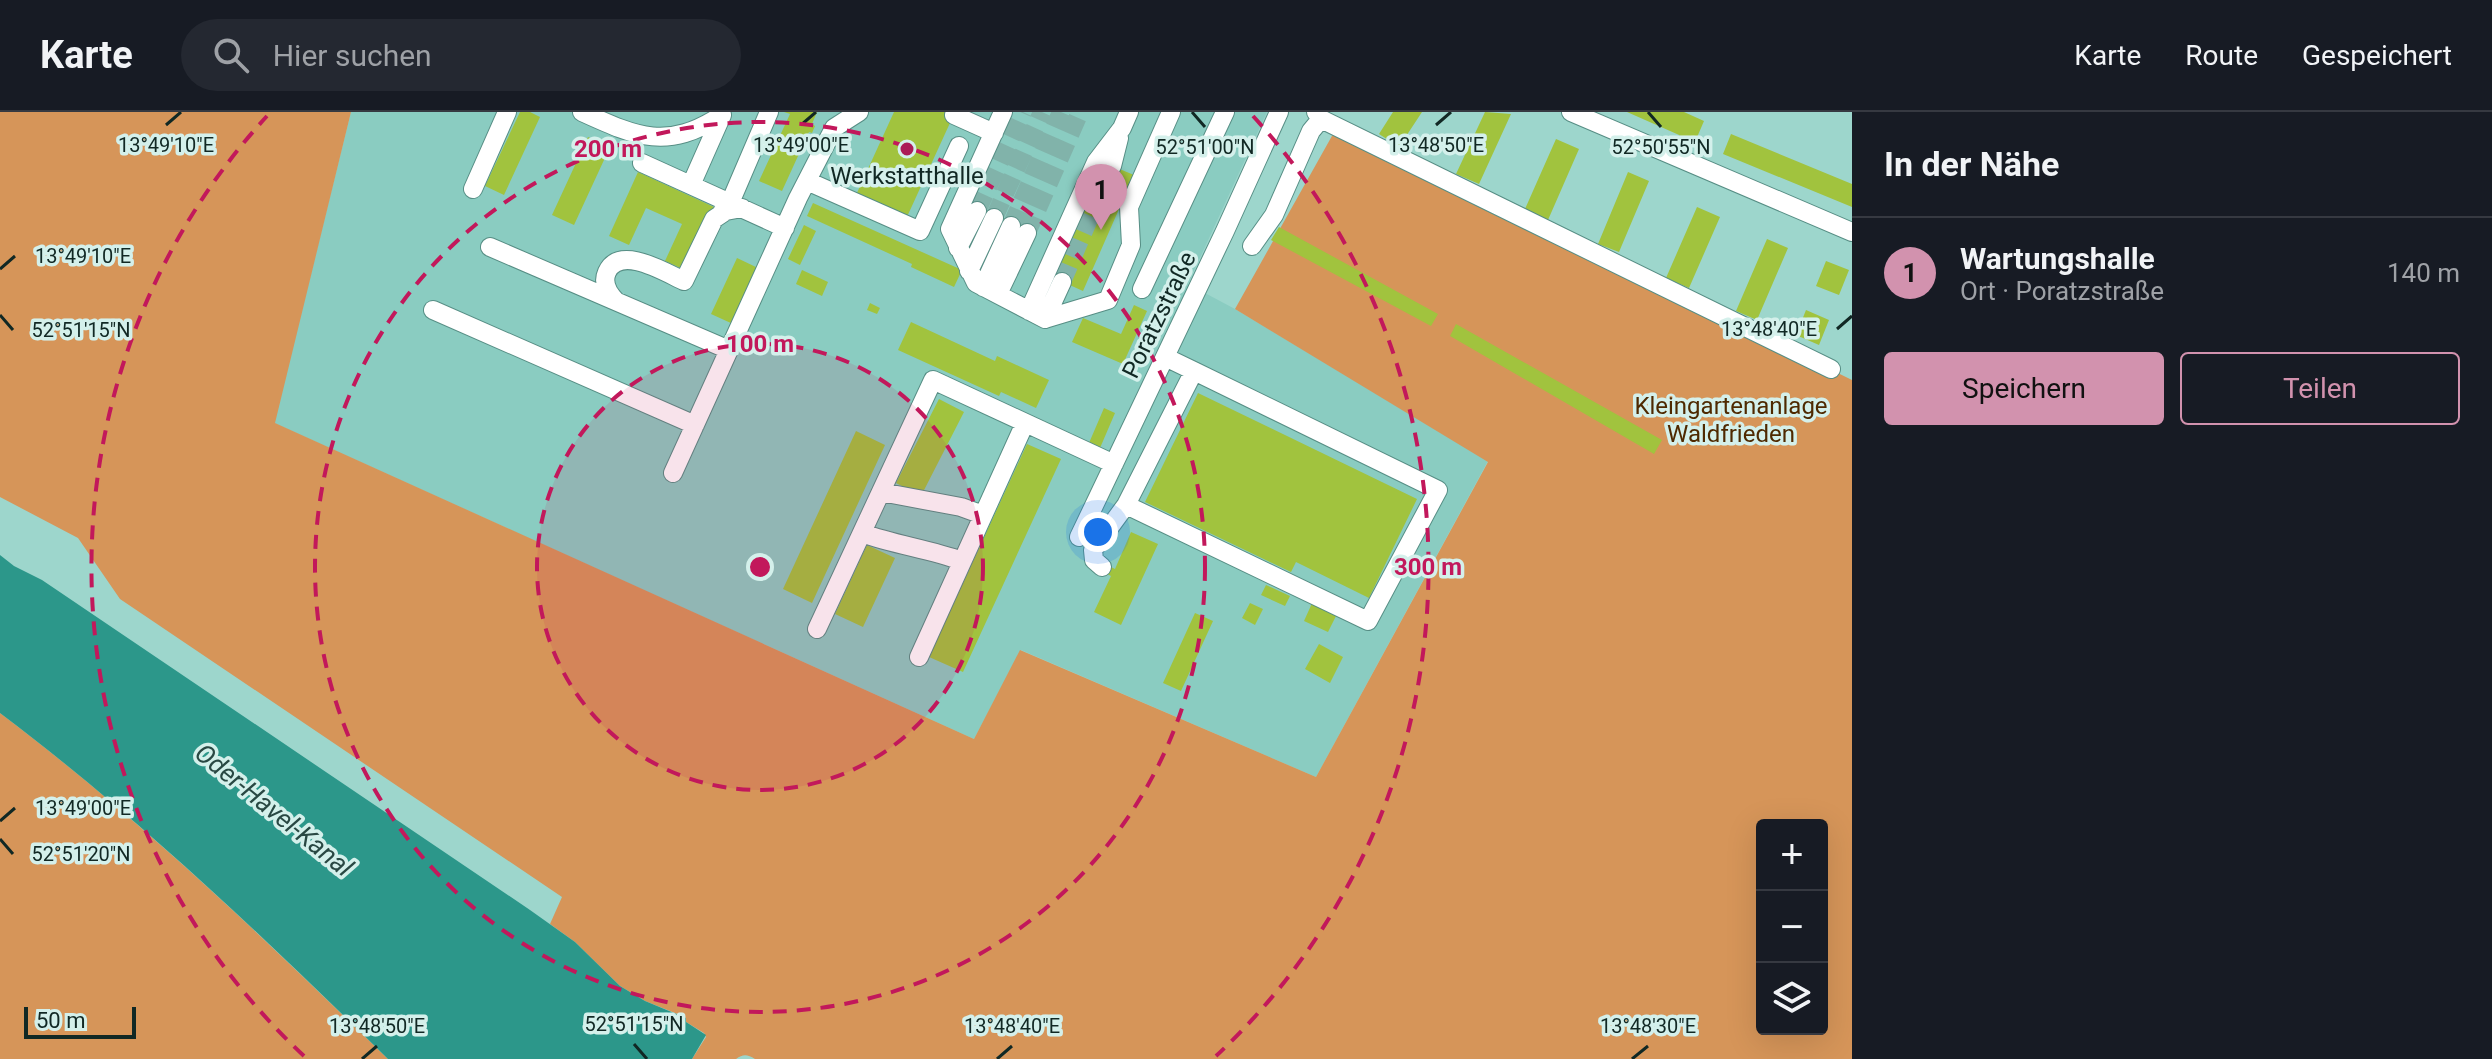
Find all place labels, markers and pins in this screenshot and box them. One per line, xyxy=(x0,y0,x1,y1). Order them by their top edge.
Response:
marker: Werkstatthalle xyxy=(898,140,916,158)
place label: Werkstatthalle xyxy=(830,162,984,190)
pin: 1 xyxy=(1075,164,1127,230)
centre of rings xyxy=(746,553,774,581)

